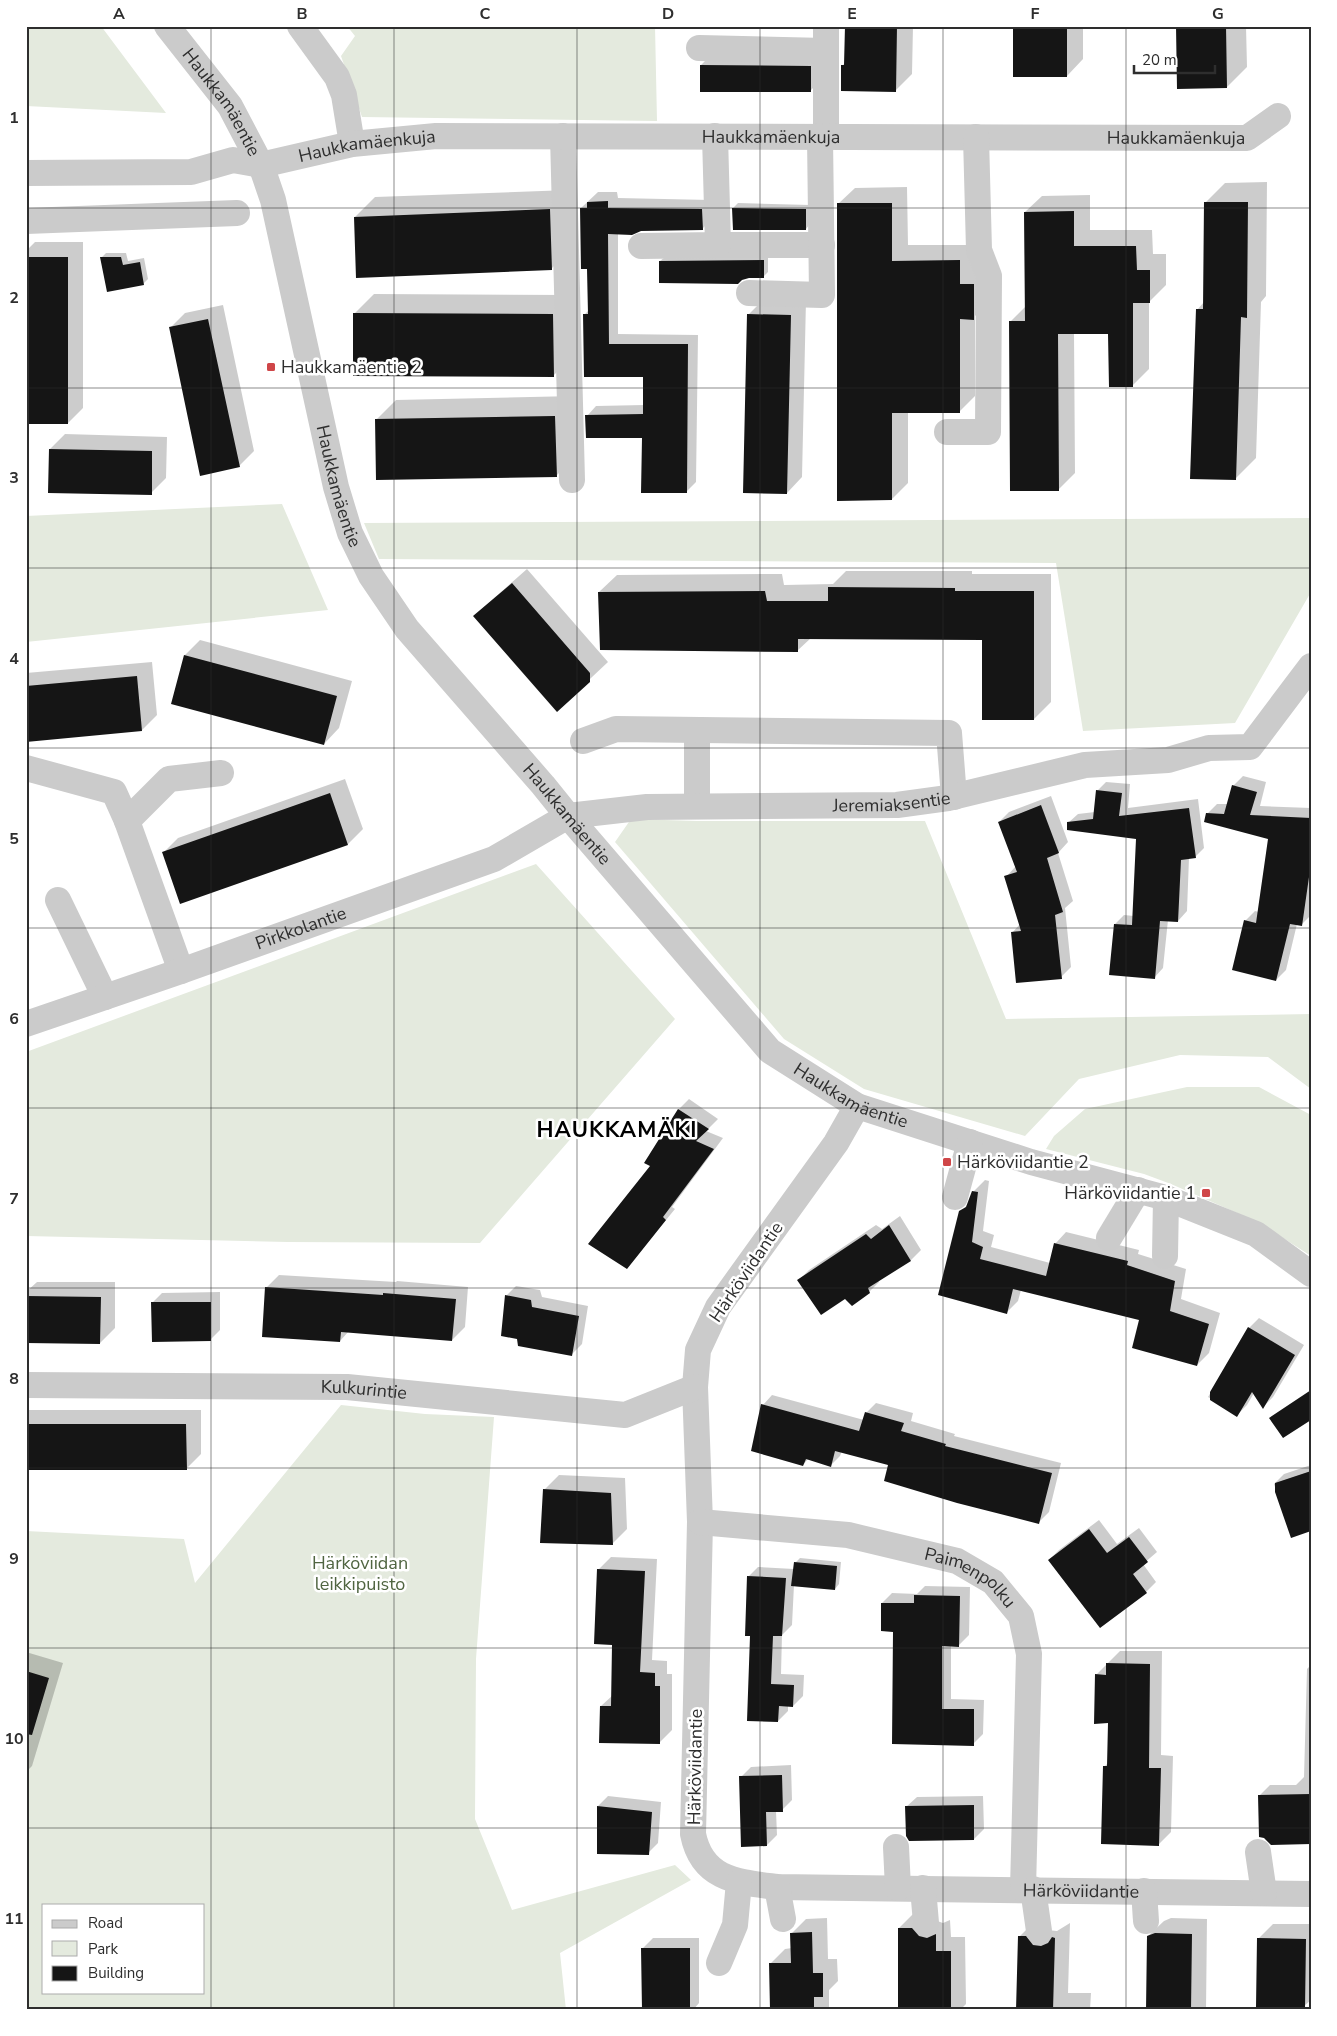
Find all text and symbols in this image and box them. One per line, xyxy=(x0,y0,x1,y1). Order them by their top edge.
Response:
text: A xyxy=(113,3,125,25)
text: B xyxy=(296,3,308,25)
text: C xyxy=(480,3,491,25)
text: D xyxy=(662,3,674,25)
text: E xyxy=(847,3,857,25)
text: F xyxy=(1031,3,1040,25)
text: G xyxy=(1212,3,1224,25)
scale bar xyxy=(1134,42,1216,74)
street label: Haukkamäentie xyxy=(177,43,266,160)
text: 20 m xyxy=(1142,50,1177,70)
text: 1 xyxy=(9,107,19,129)
street label: Haukkamäenkuja xyxy=(296,124,437,168)
street label: Haukkamäenkuja xyxy=(702,125,840,149)
street label: Haukkamäenkuja xyxy=(1107,126,1245,150)
text: 2 xyxy=(9,287,19,309)
place label: Haukkamäentie 2 xyxy=(281,355,422,379)
marker: Haukkamäentie 2 xyxy=(265,361,277,373)
street label: Haukkamäentie xyxy=(311,423,367,551)
text: 3 xyxy=(9,467,19,489)
text: 4 xyxy=(9,648,19,670)
street label: Haukkamäentie xyxy=(517,758,617,870)
street label: Jeremiaksentie xyxy=(832,786,952,818)
text: 5 xyxy=(9,828,19,850)
street label: Pirkkolantie xyxy=(252,901,350,955)
text: 6 xyxy=(9,1008,19,1030)
street label: Haukkamäentie xyxy=(789,1057,911,1134)
district label: HAUKKAMÄKI xyxy=(537,1115,697,1145)
place label: Härköviidantie 2 xyxy=(957,1150,1089,1174)
marker: Härköviidantie 2 xyxy=(941,1156,953,1168)
place label: Härköviidantie 1 xyxy=(1064,1181,1196,1205)
marker: Härköviidantie 1 xyxy=(1200,1187,1212,1199)
text: 7 xyxy=(9,1188,19,1210)
street label: Härköviidantie xyxy=(704,1217,788,1327)
text: 8 xyxy=(9,1368,19,1390)
street label: Kulkurintie xyxy=(321,1375,408,1405)
street label: Paimenpolku xyxy=(922,1542,1021,1613)
text: 9 xyxy=(9,1548,19,1570)
park label: Härköviidan leikkipuisto xyxy=(312,1551,408,1596)
street label: Härköviidantie xyxy=(682,1709,708,1825)
text: 10 xyxy=(4,1728,24,1750)
street label: Härköviidantie xyxy=(1023,1878,1139,1904)
legend xyxy=(42,1904,205,1994)
text: 11 xyxy=(4,1908,24,1930)
text: Road xyxy=(88,1913,123,1933)
text: Park xyxy=(88,1939,118,1959)
text: Building xyxy=(88,1963,144,1983)

